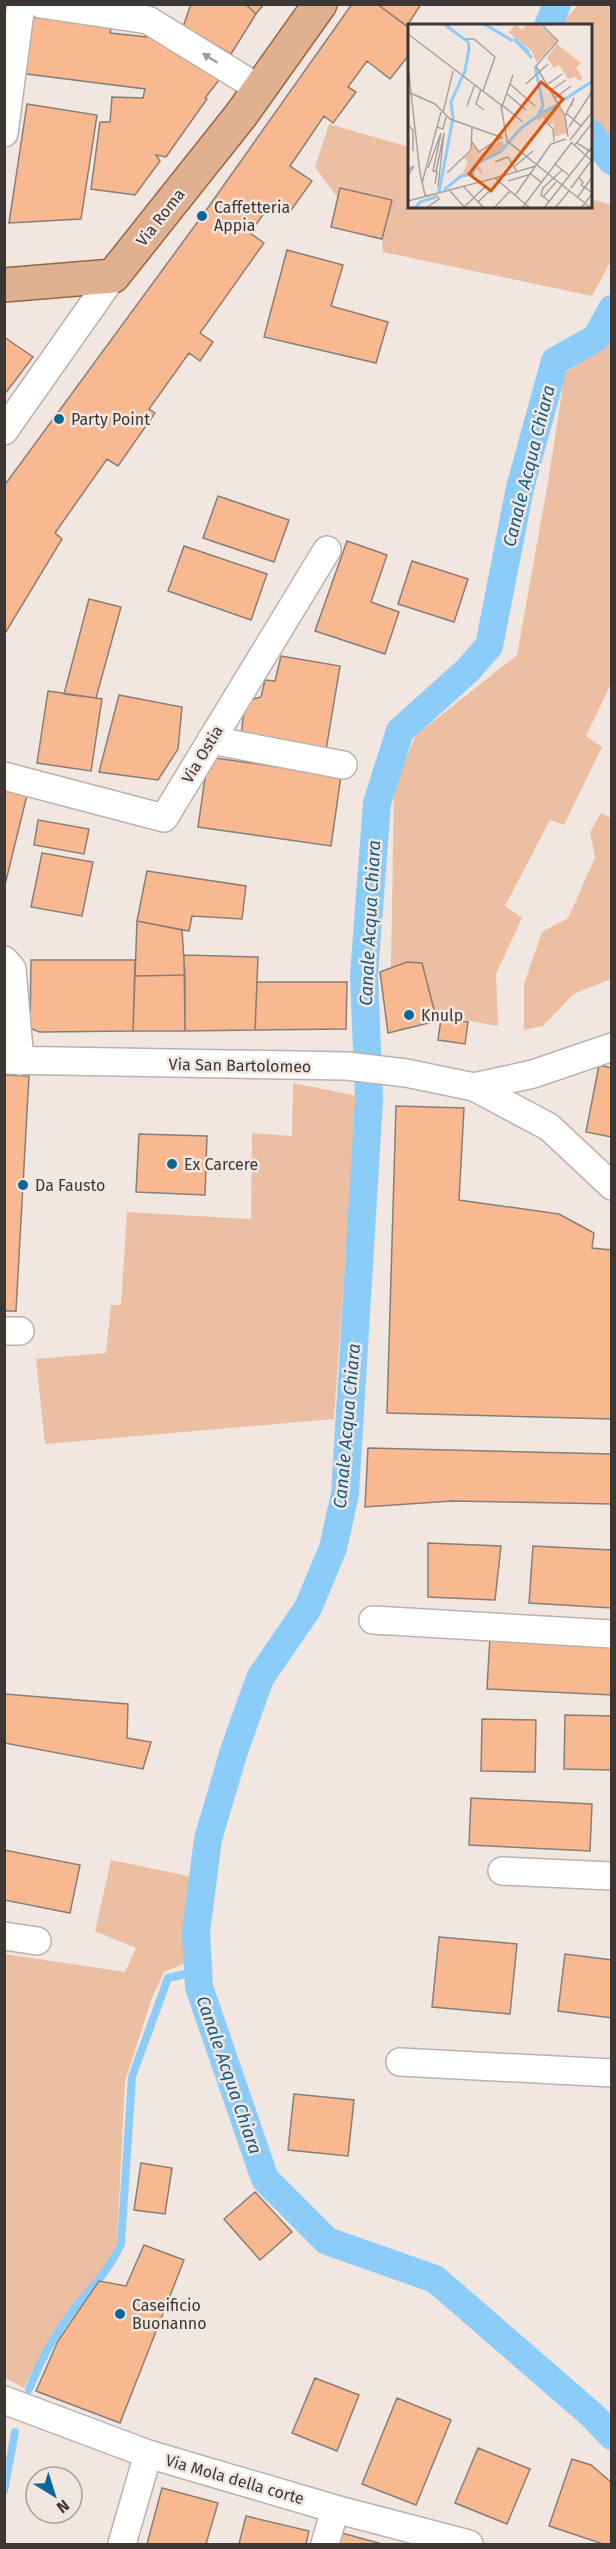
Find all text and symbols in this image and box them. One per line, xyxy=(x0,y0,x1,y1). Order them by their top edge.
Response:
inset map xyxy=(408,24,592,208)
one-way arrow xyxy=(202,52,218,63)
street label: Via Roma xyxy=(132,185,189,250)
place label: Caffetteria Appia xyxy=(214,198,290,235)
marker: Caffetteria Appia xyxy=(195,209,209,223)
water label: Canale Acqua Chiara xyxy=(498,383,560,549)
place label: Party Point xyxy=(71,410,150,429)
marker: Party Point xyxy=(52,412,66,426)
street label: Via Ostia xyxy=(178,722,227,787)
water label: Canale Acqua Chiara xyxy=(355,840,385,1006)
place label: Knulp xyxy=(421,1006,463,1025)
marker: Knulp xyxy=(402,1008,416,1022)
street label: Via San Bartolomeo xyxy=(169,1055,311,1076)
place label: Ex Carcere xyxy=(184,1155,258,1174)
marker: Ex Carcere xyxy=(165,1157,179,1171)
place label: Da Fausto xyxy=(35,1176,105,1195)
marker: Da Fausto xyxy=(16,1178,30,1192)
water label: Canale Acqua Chiara xyxy=(329,1343,365,1509)
water label: Canale Acqua Chiara xyxy=(192,1993,266,2157)
place label: Caseificio Buonanno xyxy=(132,2296,207,2333)
marker: Caseificio Buonanno xyxy=(113,2307,127,2321)
street label: Via Mola della corte xyxy=(163,2451,306,2508)
north arrow xyxy=(24,2465,84,2525)
text: N xyxy=(53,2496,73,2517)

